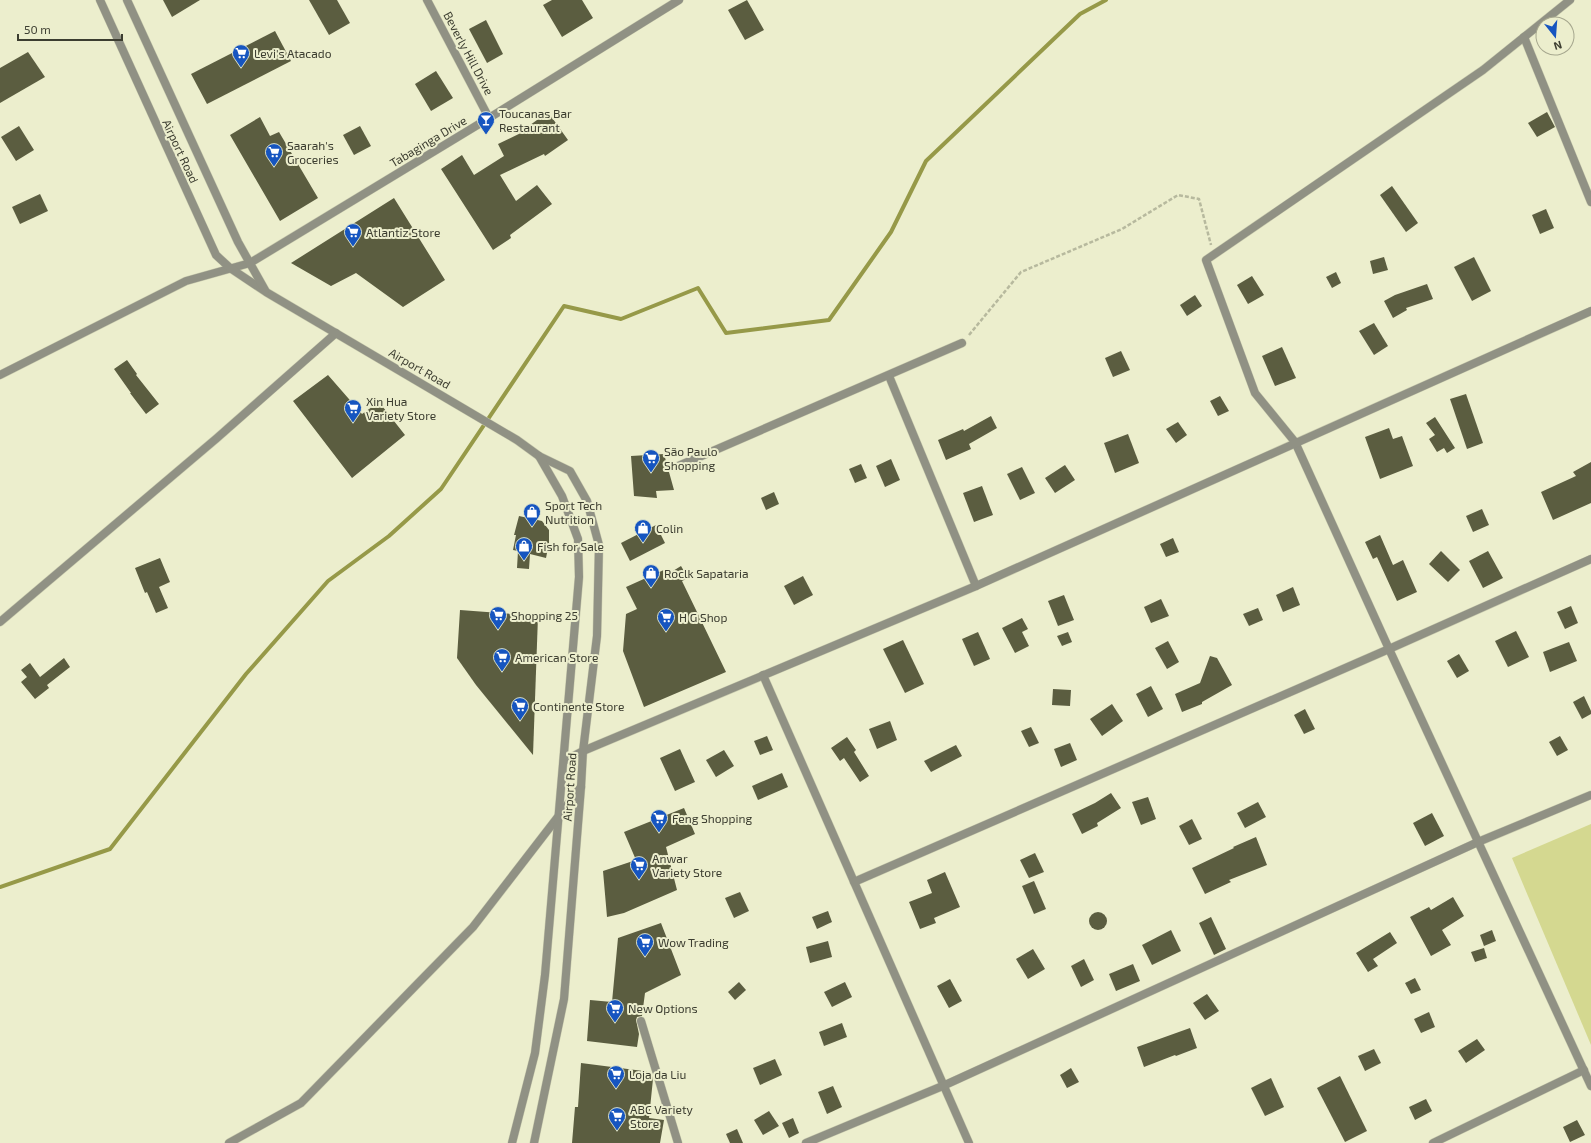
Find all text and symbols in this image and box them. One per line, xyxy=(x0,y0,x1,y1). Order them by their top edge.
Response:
street label: Beverly Hill Drive xyxy=(441,9,497,97)
scale bar xyxy=(18,16,122,42)
north arrow xyxy=(1535,16,1575,56)
text: 50 m xyxy=(24,22,51,36)
text: N xyxy=(1552,39,1564,53)
supermarket icon: Levi's Atacado xyxy=(231,43,251,68)
place label: Levi's Atacado xyxy=(254,46,332,60)
place label: Toucanas Bar Restaurant xyxy=(499,106,572,134)
bar icon: Toucanas Bar Restaurant xyxy=(476,110,496,135)
street label: Tabaginga Drive xyxy=(387,113,469,169)
street label: Airport Road xyxy=(160,117,202,185)
place label: Saarah's Groceries xyxy=(287,138,339,166)
supermarket icon: Saarah's Groceries xyxy=(264,142,284,167)
supermarket icon: Atlantiz Store xyxy=(343,222,363,247)
place label: Atlantiz Store xyxy=(366,225,441,239)
street label: Airport Road xyxy=(387,345,453,391)
place label: Xin Hua Variety Store xyxy=(366,394,436,422)
supermarket icon: Xin Hua Variety Store xyxy=(343,398,363,423)
place label: São Paulo Shopping xyxy=(664,444,718,472)
supermarket icon: São Paulo Shopping xyxy=(641,448,661,473)
place label: Sport Tech Nutrition xyxy=(545,498,602,526)
shop icon: Sport Tech Nutrition xyxy=(522,502,542,527)
shop icon: Colin xyxy=(633,518,653,543)
place label: Colin xyxy=(656,521,683,535)
shop icon: Fish for Sale xyxy=(514,536,534,561)
place label: Fish for Sale xyxy=(537,539,604,553)
shop icon: Roclk Sapataria xyxy=(641,563,661,588)
place label: Roclk Sapataria xyxy=(664,566,749,580)
supermarket icon: Shopping 25 xyxy=(488,605,508,630)
supermarket icon: H G Shop xyxy=(656,607,676,632)
place label: Shopping 25 xyxy=(511,608,578,622)
place label: H G Shop xyxy=(679,610,727,624)
supermarket icon: American Store xyxy=(492,647,512,672)
place label: American Store xyxy=(515,650,598,664)
supermarket icon: Continente Store xyxy=(510,696,530,721)
place label: Continente Store xyxy=(533,699,624,713)
street label: Airport Road xyxy=(560,752,578,822)
supermarket icon: Feng Shopping xyxy=(649,808,669,833)
place label: Feng Shopping xyxy=(672,811,752,825)
place label: Anwar Variety Store xyxy=(652,851,722,879)
supermarket icon: Anwar Variety Store xyxy=(629,855,649,880)
supermarket icon: Wow Trading xyxy=(635,932,655,957)
place label: Wow Trading xyxy=(658,935,729,949)
supermarket icon: New Options xyxy=(605,998,625,1023)
place label: New Options xyxy=(628,1001,698,1015)
supermarket icon: Loja da Liu xyxy=(606,1064,626,1089)
place label: Loja da Liu xyxy=(629,1067,686,1082)
place label: ABC Variety Store xyxy=(630,1102,693,1130)
supermarket icon: ABC Variety Store xyxy=(607,1106,627,1131)

